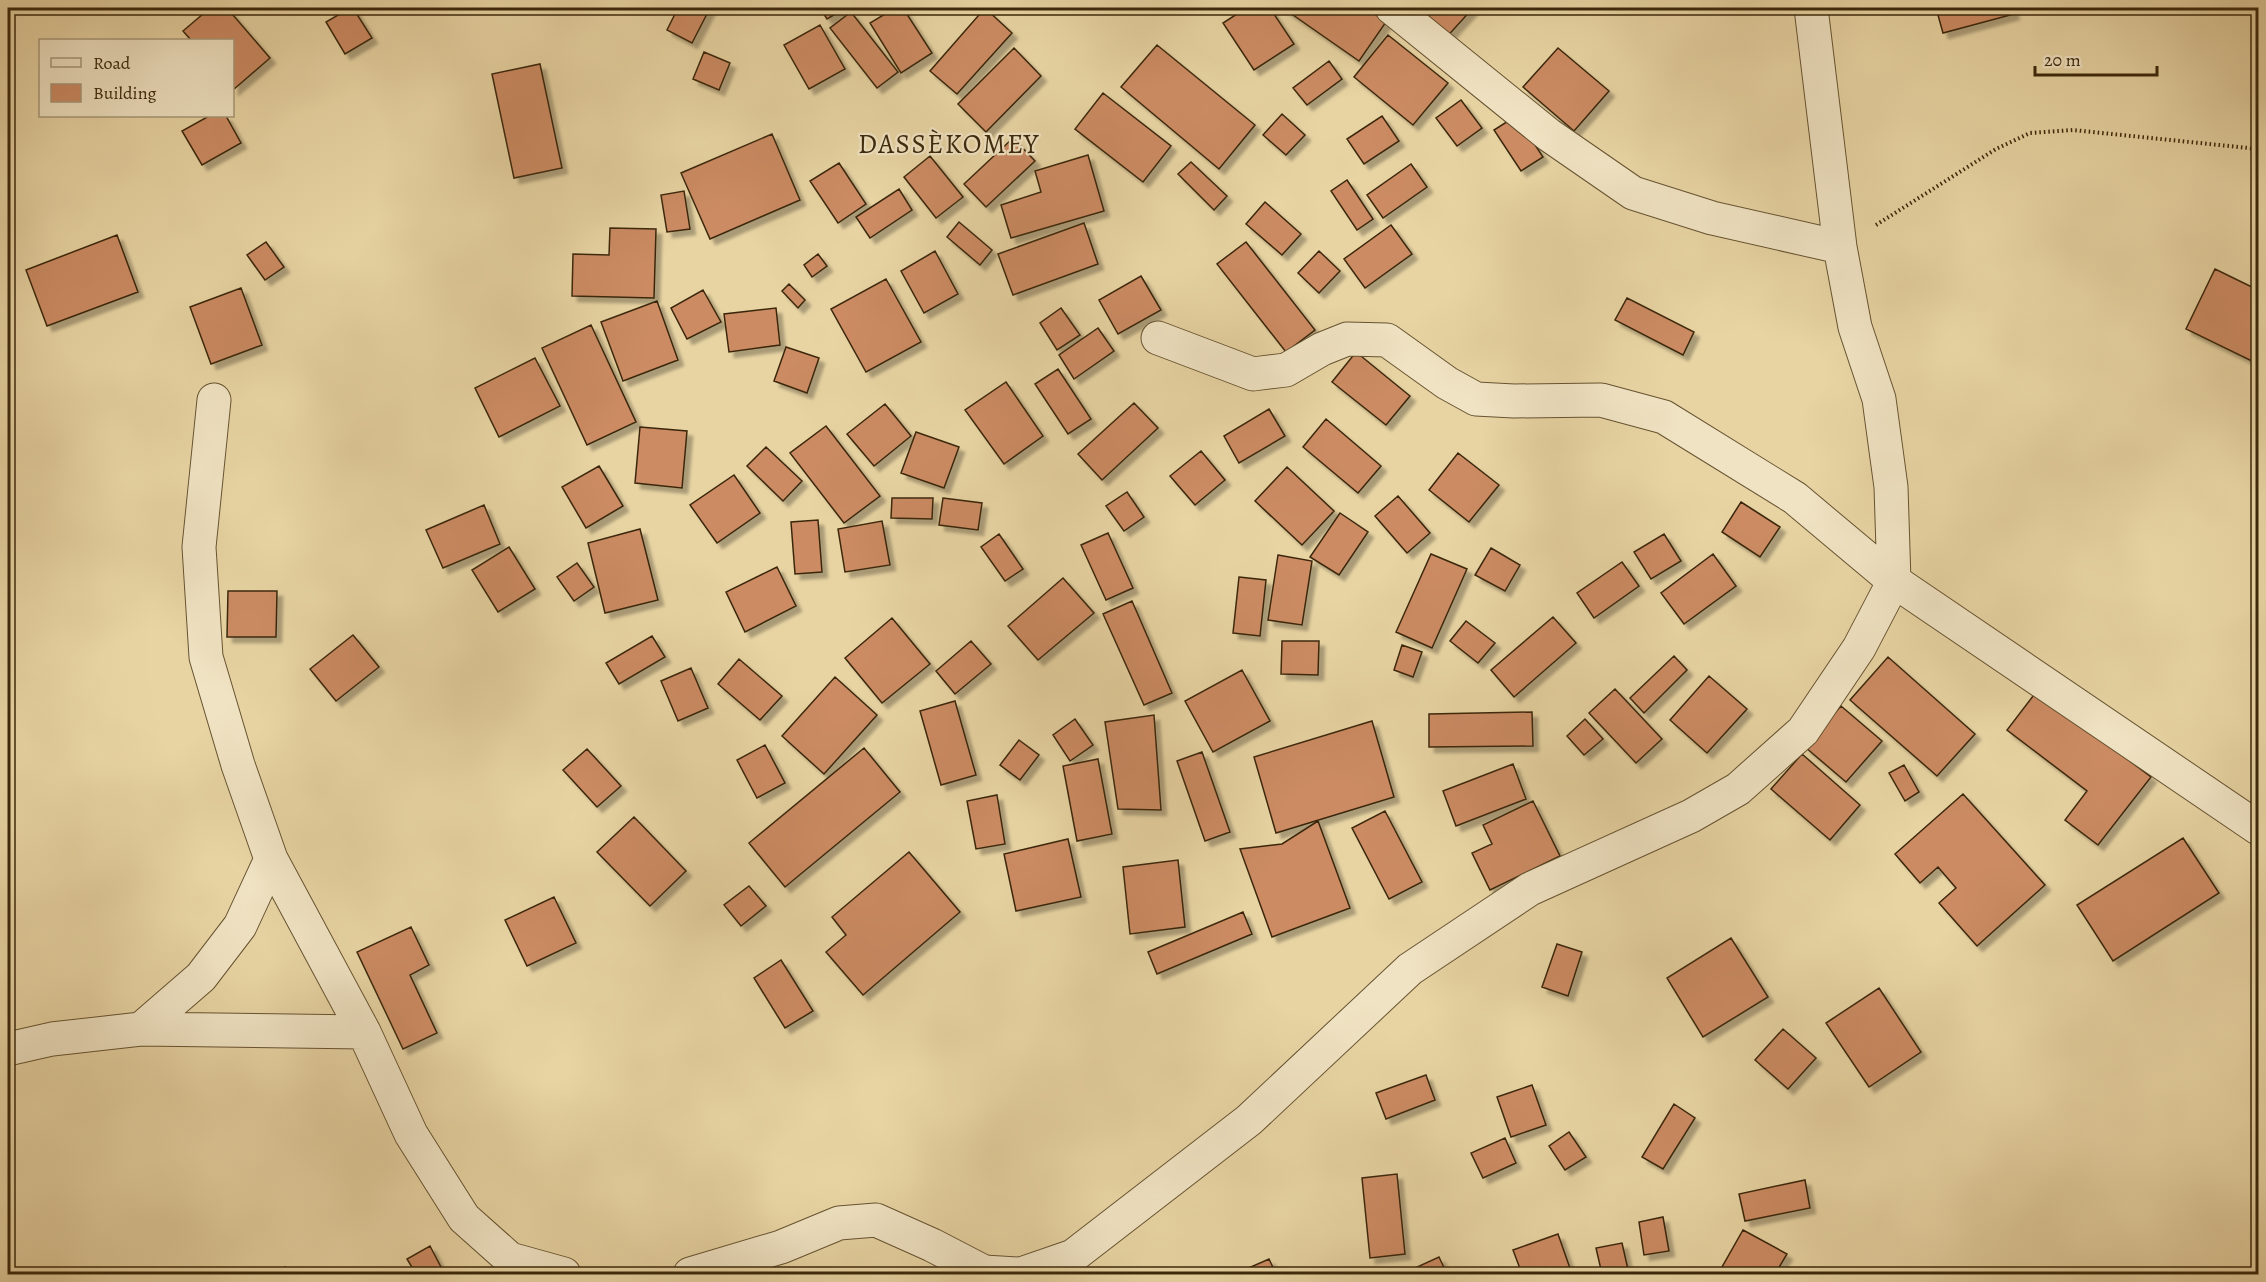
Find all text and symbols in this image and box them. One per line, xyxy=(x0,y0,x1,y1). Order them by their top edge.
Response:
legend xyxy=(39,39,234,117)
scale bar xyxy=(2035,39,2156,77)
text: 20 m xyxy=(2044,48,2081,72)
text: Road xyxy=(93,51,131,75)
text: Building xyxy=(93,81,157,105)
district label: DASSÈKOMEY xyxy=(858,126,1040,162)

